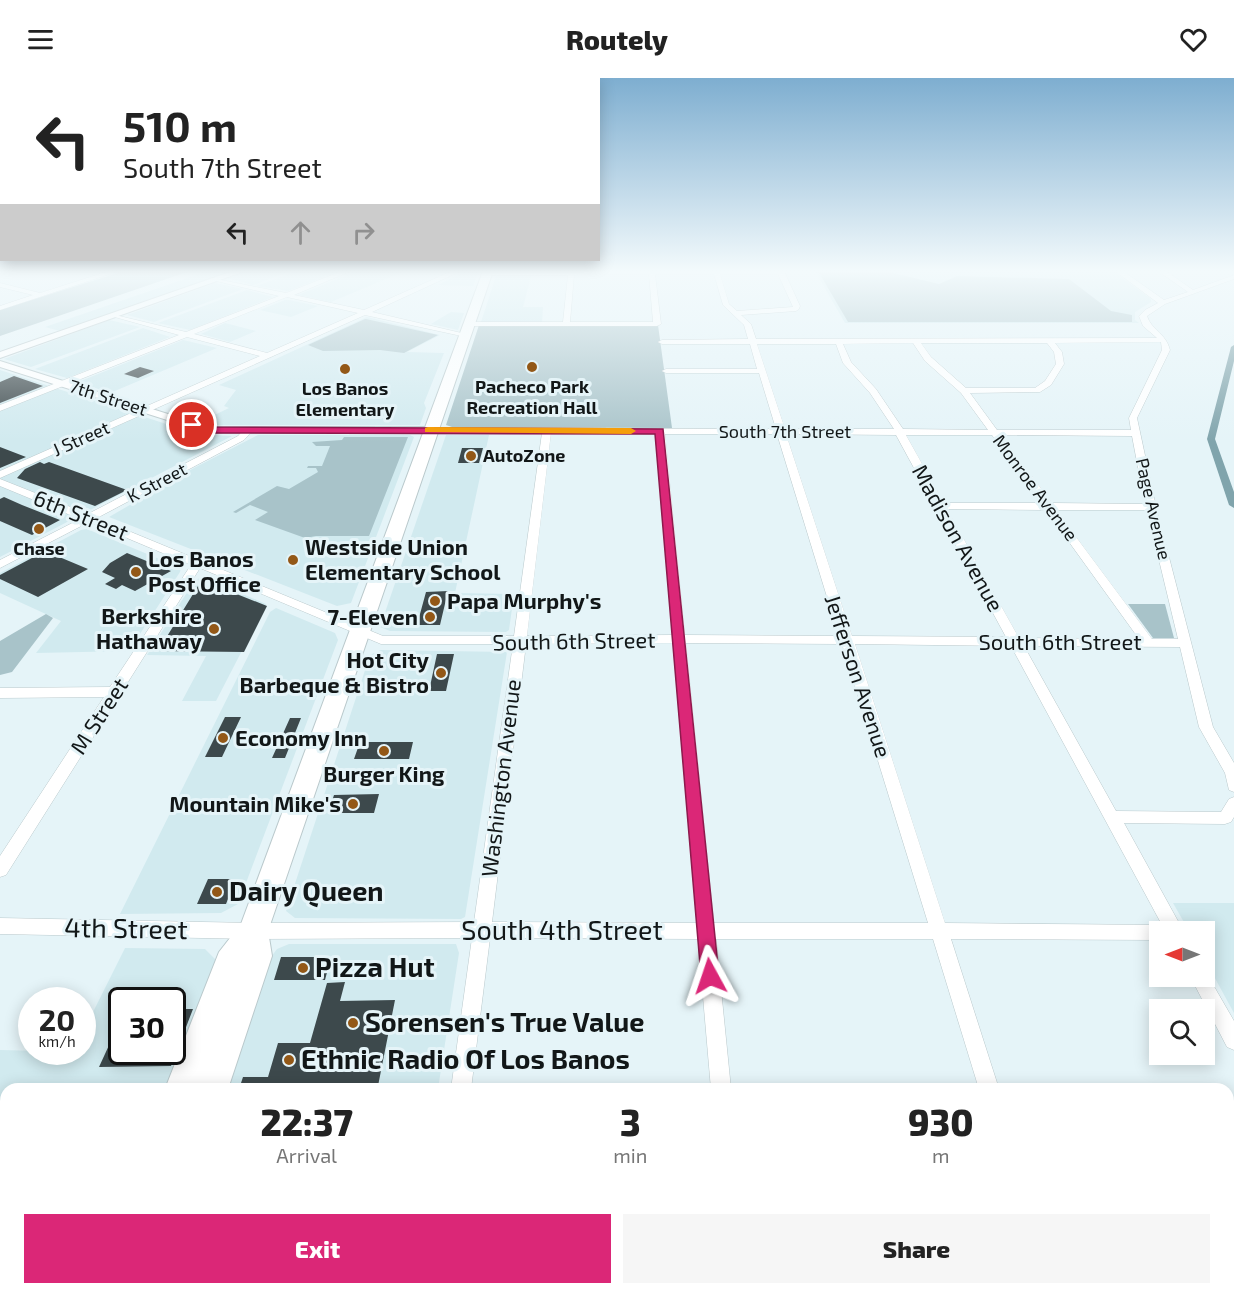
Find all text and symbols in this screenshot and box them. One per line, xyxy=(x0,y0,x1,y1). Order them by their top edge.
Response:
icon: menu xyxy=(24,23,57,56)
text: Routely xyxy=(566,23,668,55)
icon: heart xyxy=(1177,23,1210,56)
text: 510 m xyxy=(123,100,237,150)
icon: left xyxy=(24,102,102,180)
text: South 7th Street xyxy=(123,151,322,183)
icon: left xyxy=(221,216,254,249)
icon: ahead xyxy=(284,216,317,249)
icon: right xyxy=(347,216,380,249)
marker: Pacheco Park Recreation Hall xyxy=(525,360,539,374)
marker: Los Banos Elementary xyxy=(338,362,352,376)
street label: 7th Street xyxy=(67,374,150,420)
place label: Pacheco Park Recreation Hall xyxy=(467,375,598,418)
place label: Los Banos Elementary xyxy=(296,377,395,420)
pin xyxy=(166,399,217,450)
icon: arrive xyxy=(175,408,208,441)
street label: J Street xyxy=(49,416,113,460)
street label: South 7th Street xyxy=(719,420,851,442)
street label: Monroe Avenue xyxy=(989,430,1083,545)
place label: AutoZone xyxy=(483,444,565,466)
marker: AutoZone xyxy=(464,449,478,463)
street label: Page Avenue xyxy=(1132,456,1176,562)
street label: K Street xyxy=(123,457,190,507)
street label: Madison Avenue xyxy=(908,459,1010,616)
street label: 6th Street xyxy=(30,483,133,545)
marker: Chase xyxy=(32,522,46,536)
place label: Westside Union Elementary School xyxy=(305,533,501,585)
place label: Chase xyxy=(13,537,65,559)
place label: Los Banos Post Office xyxy=(148,545,261,596)
marker: Westside Union Elementary School xyxy=(286,553,300,567)
marker: Los Banos Post Office xyxy=(129,565,143,579)
place label: Papa Murphy's xyxy=(447,587,601,614)
street label: Jefferson Avenue xyxy=(820,591,898,761)
marker: Papa Murphy's xyxy=(428,594,442,608)
place label: Berkshire Hathaway xyxy=(96,602,203,654)
place label: 7-Eleven xyxy=(328,603,418,629)
marker: 7-Eleven xyxy=(423,610,437,624)
marker: Berkshire Hathaway xyxy=(207,622,221,636)
street label: South 6th Street xyxy=(492,626,656,654)
street label: South 6th Street xyxy=(978,628,1142,654)
place label: Hot City Barbeque & Bistro xyxy=(240,646,430,697)
marker: Hot City Barbeque & Bistro xyxy=(434,666,448,680)
street label: M Street xyxy=(64,673,132,758)
street label: Washington Avenue xyxy=(475,678,525,878)
place label: Economy Inn xyxy=(235,724,367,751)
marker: Economy Inn xyxy=(216,731,230,745)
marker: Burger King xyxy=(377,744,391,758)
place label: Burger King xyxy=(323,760,445,786)
place label: Mountain Mike's xyxy=(169,790,341,816)
marker: Mountain Mike's xyxy=(346,797,360,811)
place label: Dairy Queen xyxy=(229,874,384,908)
marker: Dairy Queen xyxy=(210,885,224,899)
street label: 4th Street xyxy=(64,910,188,944)
street label: South 4th Street xyxy=(461,913,663,945)
north arrow xyxy=(1149,921,1215,987)
map controls xyxy=(1149,921,1215,1065)
position arrow xyxy=(678,944,742,1008)
place label: Pizza Hut xyxy=(315,950,435,982)
marker: Pizza Hut xyxy=(296,961,310,975)
speed limit sign: 30 xyxy=(108,987,186,1065)
button: search xyxy=(1149,999,1215,1065)
text: 20 xyxy=(39,1001,75,1037)
place label: Sorensen's True Value xyxy=(365,1005,645,1037)
marker: Sorensen's True Value xyxy=(346,1016,360,1030)
text: km/h xyxy=(38,1032,76,1050)
place label: Ethnic Radio Of Los Banos xyxy=(301,1042,630,1074)
marker: Ethnic Radio Of Los Banos xyxy=(282,1053,296,1067)
text: 22:37 xyxy=(261,1100,353,1143)
text: 3 xyxy=(620,1100,641,1143)
text: 930 xyxy=(908,1100,973,1143)
text: Arrival xyxy=(276,1143,337,1167)
text: min xyxy=(613,1143,647,1167)
text: m xyxy=(932,1143,949,1167)
button: Exit xyxy=(24,1214,611,1283)
button: Share xyxy=(623,1214,1210,1283)

